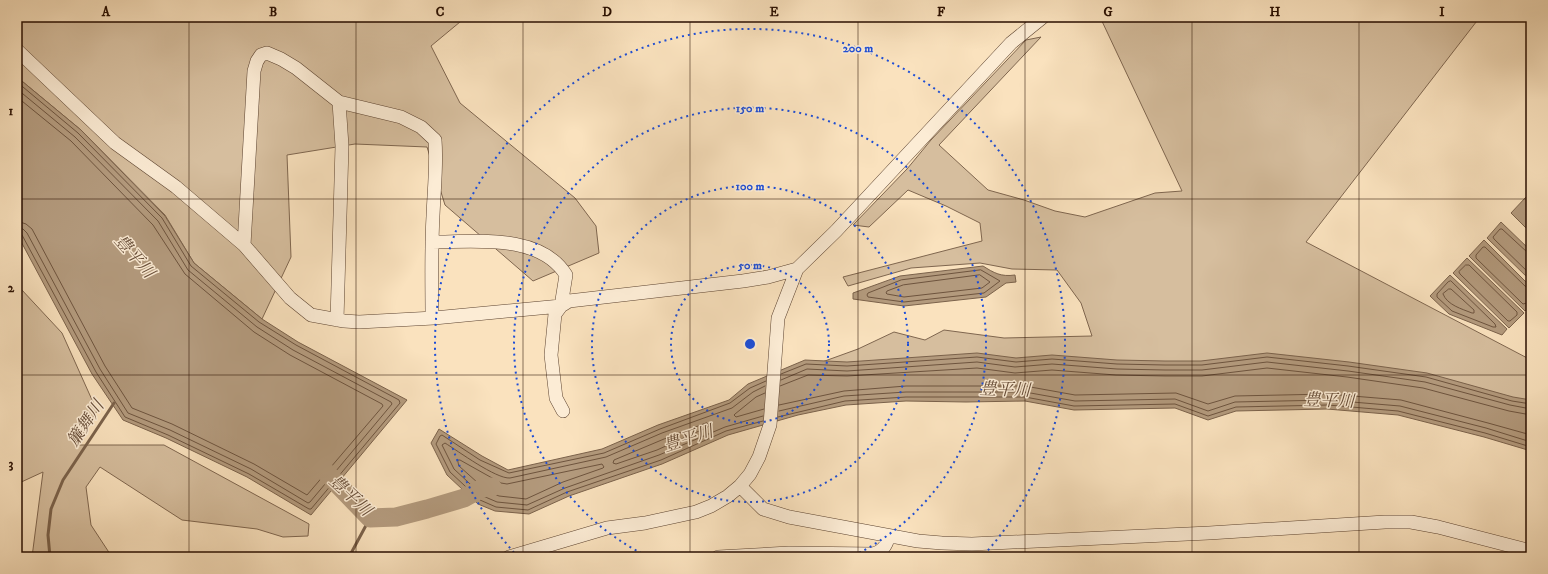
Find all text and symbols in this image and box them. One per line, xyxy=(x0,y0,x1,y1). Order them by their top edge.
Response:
text: A xyxy=(101,4,111,20)
text: B xyxy=(269,4,277,20)
text: C xyxy=(436,4,445,20)
text: D xyxy=(602,4,612,20)
text: E xyxy=(769,4,779,20)
text: F xyxy=(937,4,946,20)
text: G xyxy=(1103,4,1113,20)
text: H xyxy=(1270,4,1281,20)
text: I xyxy=(1439,4,1445,20)
text: 200 m xyxy=(843,41,873,56)
text: 150 m xyxy=(736,101,764,116)
text: 1 xyxy=(9,103,14,119)
text: 100 m xyxy=(736,179,764,194)
water label: 豊平川 xyxy=(109,230,161,285)
text: 50 m xyxy=(737,258,762,273)
text: 2 xyxy=(8,280,15,296)
centre of rings xyxy=(743,337,757,351)
water label: 豊平川 xyxy=(979,378,1033,402)
water label: 豊平川 xyxy=(1303,389,1357,413)
water label: 簾舞川 xyxy=(62,395,110,451)
water label: 豊平川 xyxy=(661,420,718,457)
text: 3 xyxy=(9,456,14,472)
water label: 豊平川 xyxy=(324,470,378,523)

